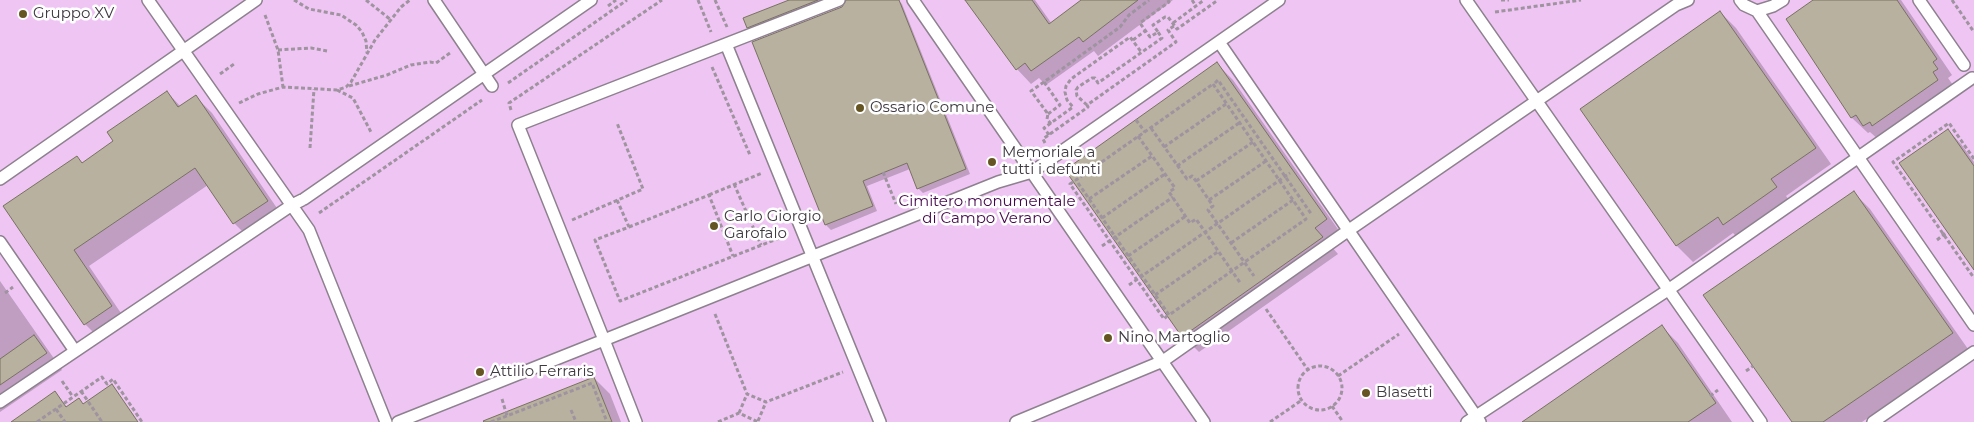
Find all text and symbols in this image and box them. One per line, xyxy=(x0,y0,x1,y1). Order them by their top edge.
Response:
place label: Gruppo XV xyxy=(33,5,114,23)
marker: Gruppo XV xyxy=(17,8,29,20)
place label: Ossario Comune xyxy=(870,99,994,117)
marker: Ossario Comune xyxy=(854,102,866,114)
place label: Memoriale a tutti i defunti xyxy=(1002,144,1101,179)
marker: Memoriale a tutti i defunti xyxy=(986,156,998,168)
park label: Cimitero monumentale di Campo Verano xyxy=(899,193,1075,228)
place label: Carlo Giorgio Garofalo xyxy=(724,208,821,243)
marker: Carlo Giorgio Garofalo xyxy=(708,220,720,232)
place label: Nino Martoglio xyxy=(1118,329,1230,347)
marker: Nino Martoglio xyxy=(1102,332,1114,344)
place label: Attilio Ferraris xyxy=(490,363,594,381)
marker: Attilio Ferraris xyxy=(474,366,486,378)
place label: Blasetti xyxy=(1376,384,1433,402)
marker: Blasetti xyxy=(1360,387,1372,399)

